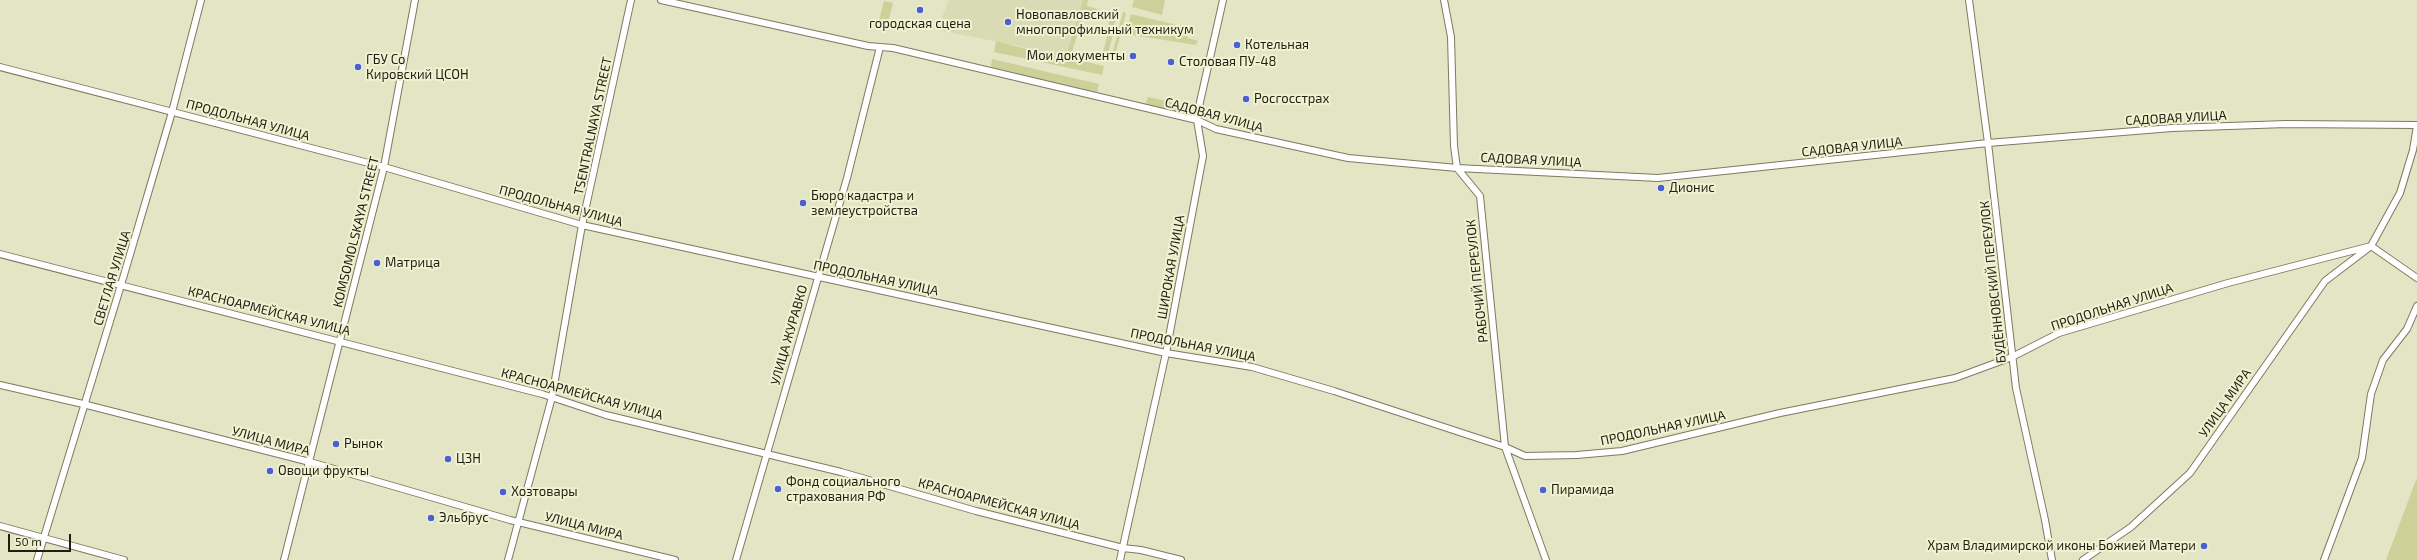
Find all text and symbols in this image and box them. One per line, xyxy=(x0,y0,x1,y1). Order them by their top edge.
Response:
marker: городская сцена xyxy=(915,5,925,15)
place label: Новопавловский многопрофильный техникум xyxy=(1016,7,1194,38)
place label: городская сцена xyxy=(869,16,971,32)
marker: Новопавловский многопрофильный техникум xyxy=(1003,17,1013,27)
place label: Котельная xyxy=(1245,37,1309,53)
marker: Котельная xyxy=(1232,40,1242,50)
place label: Мои документы xyxy=(1027,48,1125,64)
marker: Мои документы xyxy=(1128,51,1138,61)
place label: ГБУ Со Кировский ЦСОН xyxy=(366,52,469,83)
place label: Столовая ПУ-48 xyxy=(1179,54,1276,70)
street label: TSENTRALNAYA STREET xyxy=(571,55,615,197)
marker: Столовая ПУ-48 xyxy=(1166,57,1176,67)
marker: ГБУ Со Кировский ЦСОН xyxy=(353,62,363,72)
place label: Росгосстрах xyxy=(1254,91,1329,107)
street label: САДОВАЯ УЛИЦА xyxy=(1163,94,1265,136)
marker: Росгосстрах xyxy=(1241,94,1251,104)
street label: ПРОДОЛЬНАЯ УЛИЦА xyxy=(184,96,312,144)
street label: САДОВАЯ УЛИЦА xyxy=(2125,108,2227,128)
street label: САДОВАЯ УЛИЦА xyxy=(1801,134,1903,160)
street label: САДОВАЯ УЛИЦА xyxy=(1480,150,1582,170)
street label: KOMSOMOLSKAYA STREET xyxy=(330,155,382,309)
place label: Дионис xyxy=(1669,180,1715,196)
street label: ПРОДОЛЬНАЯ УЛИЦА xyxy=(497,182,625,230)
marker: Дионис xyxy=(1656,183,1666,193)
place label: Бюро кадастра и землеустройства xyxy=(811,188,918,219)
marker: Бюро кадастра и землеустройства xyxy=(798,198,808,208)
street label: БУДЁННОВСКИЙ ПЕРЕУЛОК xyxy=(1977,200,2009,364)
street label: ШИРОКАЯ УЛИЦА xyxy=(1154,214,1188,320)
street label: РАБОЧИЙ ПЕРЕУЛОК xyxy=(1463,219,1491,343)
street label: СВЕТЛАЯ УЛИЦА xyxy=(90,228,134,328)
place label: Матрица xyxy=(385,255,440,271)
street label: ПРОДОЛЬНАЯ УЛИЦА xyxy=(812,257,940,299)
marker: Матрица xyxy=(372,258,382,268)
street label: ПРОДОЛЬНАЯ УЛИЦА xyxy=(2049,280,2175,334)
street label: КРАСНОАРМЕЙСКАЯ УЛИЦА xyxy=(186,283,352,339)
street label: УЛИЦА ЖУРАВКО xyxy=(767,283,811,387)
street label: ПРОДОЛЬНАЯ УЛИЦА xyxy=(1129,325,1257,365)
street label: КРАСНОАРМЕЙСКАЯ УЛИЦА xyxy=(499,365,665,423)
street label: УЛИЦА МИРА xyxy=(2196,366,2254,440)
street label: ПРОДОЛЬНАЯ УЛИЦА xyxy=(1599,407,1727,449)
street label: УЛИЦА МИРА xyxy=(230,423,312,459)
place label: Рынок xyxy=(344,436,383,452)
marker: Рынок xyxy=(331,439,341,449)
place label: ЦЗН xyxy=(456,451,481,467)
marker: ЦЗН xyxy=(443,454,453,464)
place label: Овощи фрукты xyxy=(278,463,369,479)
marker: Овощи фрукты xyxy=(265,466,275,476)
place label: Фонд социального страхования РФ xyxy=(786,474,901,505)
street label: КРАСНОАРМЕЙСКАЯ УЛИЦА xyxy=(916,475,1082,533)
place label: Пирамида xyxy=(1551,482,1614,498)
place label: Хозтовары xyxy=(511,484,578,500)
marker: Фонд социального страхования РФ xyxy=(773,484,783,494)
marker: Пирамида xyxy=(1538,485,1548,495)
marker: Хозтовары xyxy=(498,487,508,497)
street label: УЛИЦА МИРА xyxy=(543,509,625,543)
place label: Эльбрус xyxy=(439,510,489,526)
marker: Эльбрус xyxy=(426,513,436,523)
scale bar xyxy=(10,526,73,552)
text: 50 m xyxy=(15,534,42,548)
place label: Храм Владимирской иконы Божией Матери xyxy=(1927,538,2196,554)
marker: Храм Владимирской иконы Божией Матери xyxy=(2199,541,2209,551)

